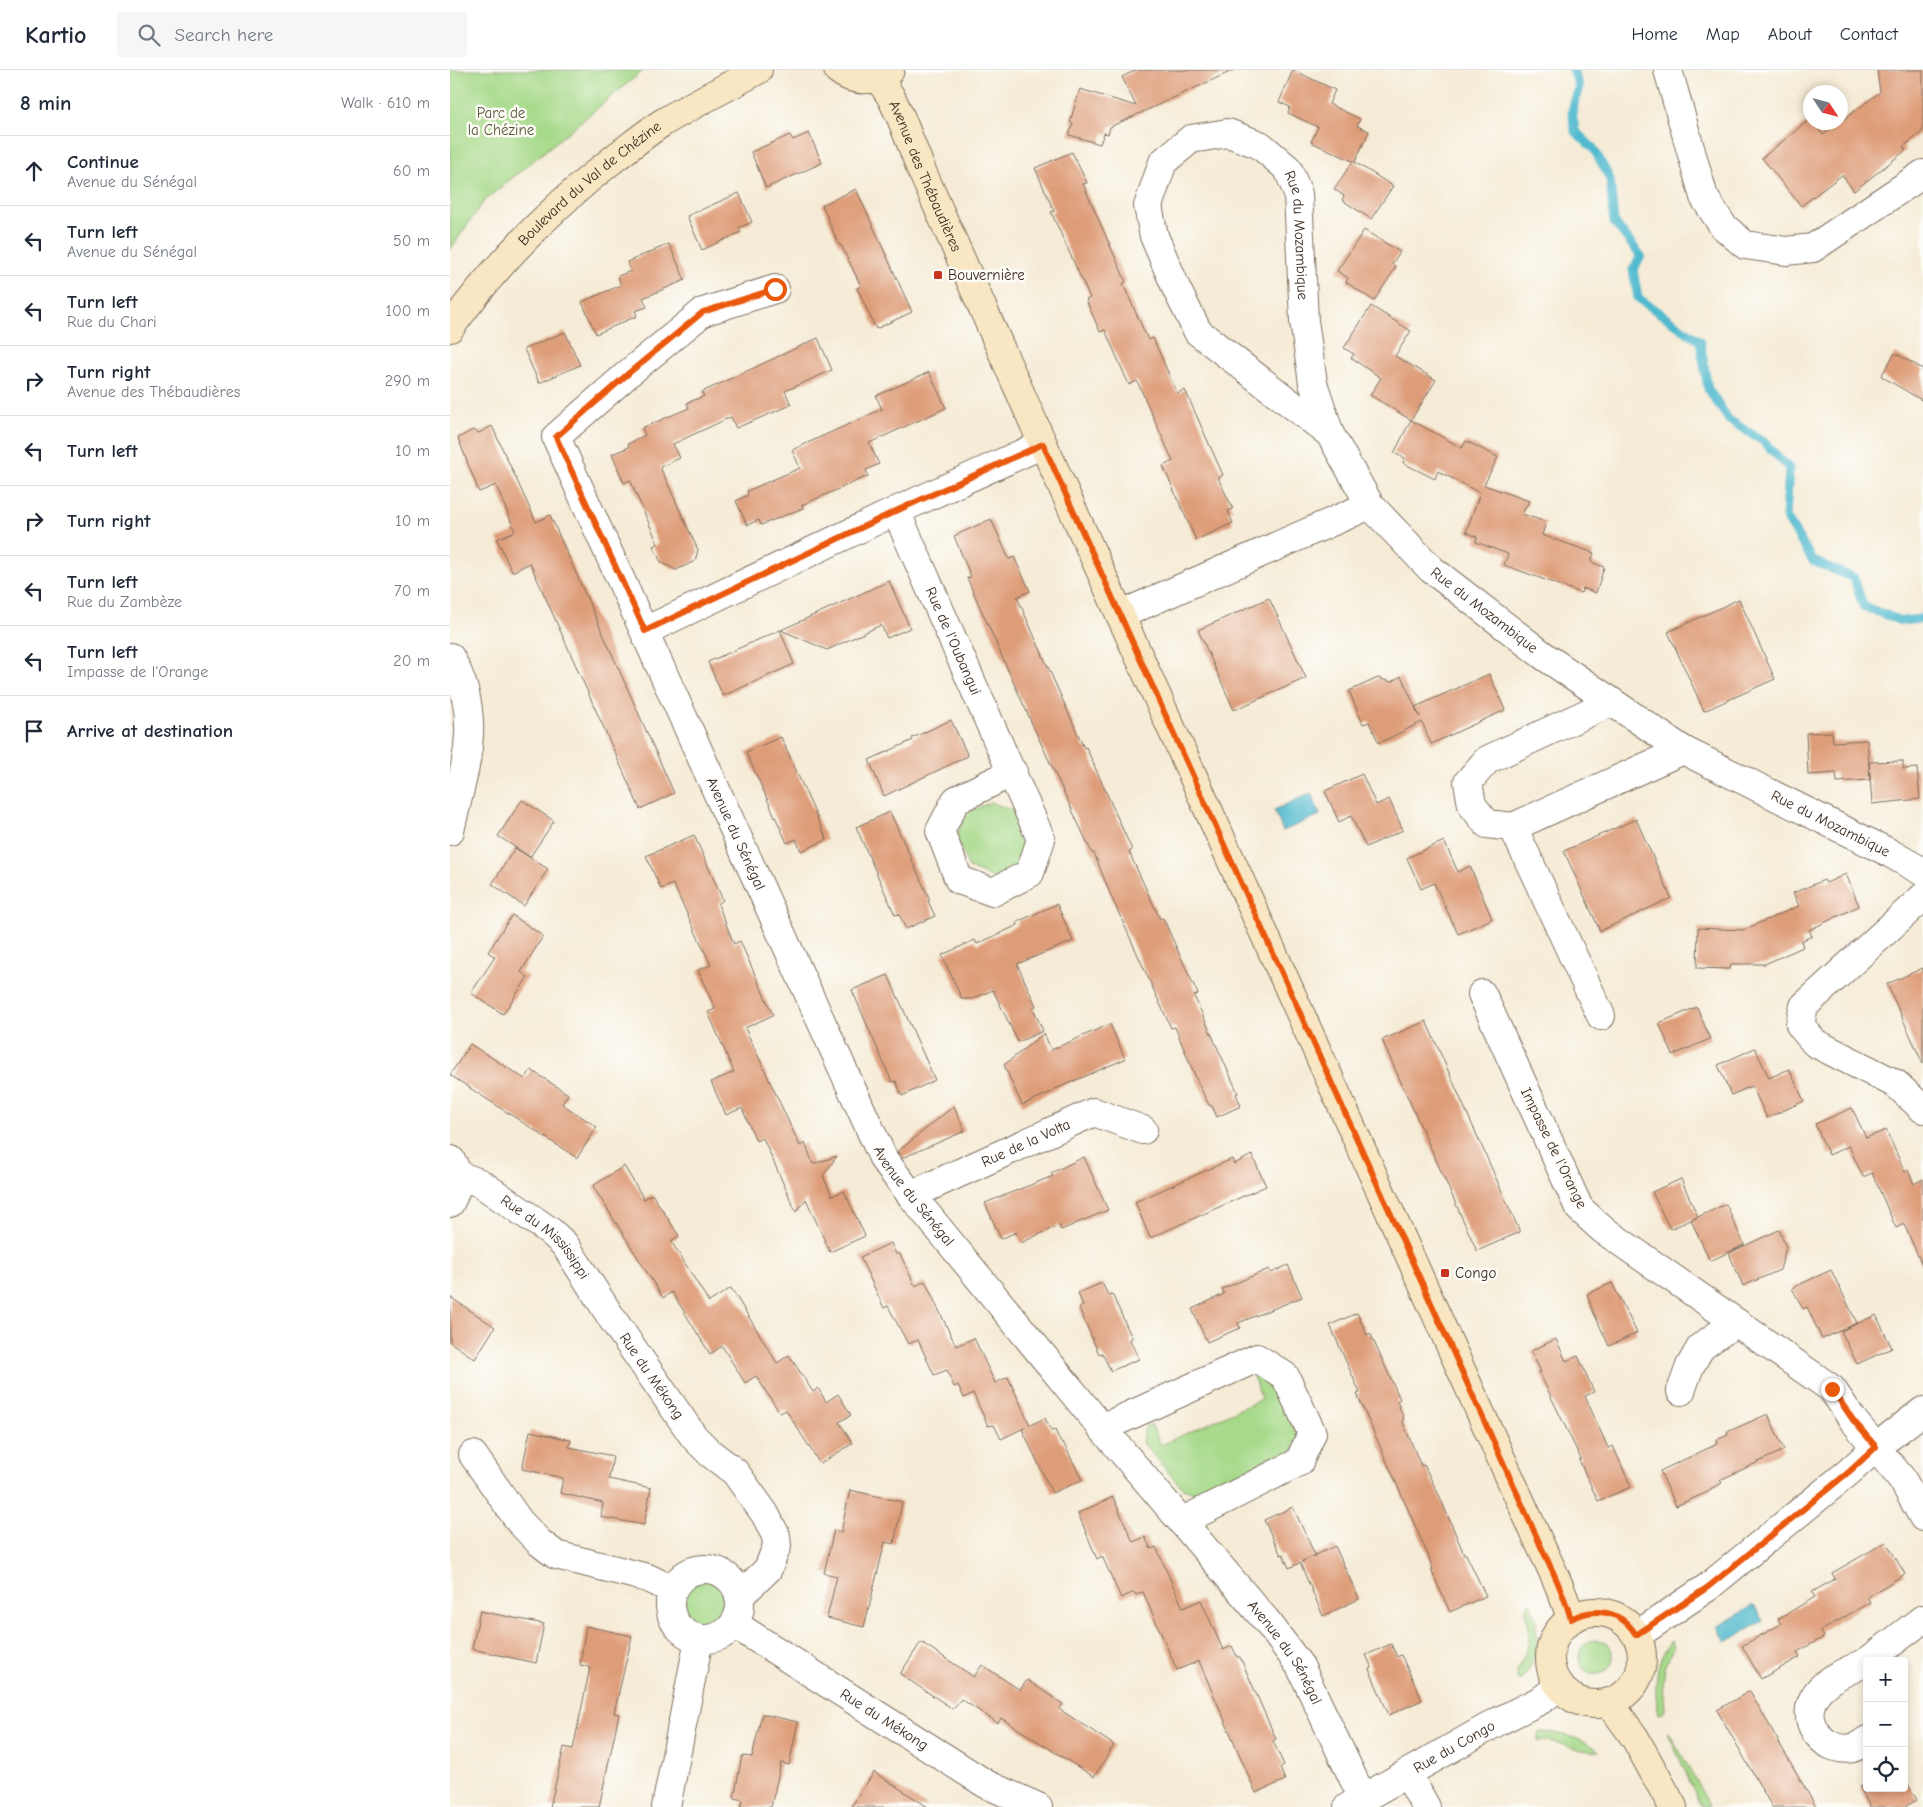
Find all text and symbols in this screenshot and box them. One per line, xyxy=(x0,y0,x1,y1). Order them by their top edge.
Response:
search box xyxy=(117,12,467,57)
text: Kartio xyxy=(25,21,87,49)
icon: search xyxy=(135,21,163,49)
text: Search here xyxy=(175,24,273,46)
text: Home xyxy=(1631,24,1678,45)
text: Map xyxy=(1706,24,1740,45)
text: About xyxy=(1768,24,1812,45)
text: Contact xyxy=(1840,24,1898,45)
north arrow xyxy=(1803,85,1848,130)
text: 8 min xyxy=(20,91,71,115)
text: Walk · 610 m xyxy=(341,94,430,112)
street label: Avenue des Thébaudières xyxy=(885,97,965,254)
park label: Parc de la Chézine xyxy=(468,104,535,139)
street label: Boulevard du Val de Chézine xyxy=(514,117,665,249)
text: Continue xyxy=(67,151,139,173)
icon: ahead xyxy=(20,157,48,185)
text: 60 m xyxy=(393,162,430,180)
street label: Rue du Mozambique xyxy=(1281,168,1312,301)
text: Avenue du Sénégal xyxy=(67,173,197,191)
text: Turn left xyxy=(67,221,138,243)
icon: left xyxy=(20,227,48,255)
text: 50 m xyxy=(393,232,430,250)
text: Avenue du Sénégal xyxy=(67,243,197,261)
place label: Bouvernière xyxy=(948,266,1025,284)
marker: Bouvernière xyxy=(932,269,944,281)
route start xyxy=(764,278,787,301)
text: Turn left xyxy=(67,291,138,313)
icon: left xyxy=(20,297,48,325)
text: 100 m xyxy=(386,302,430,320)
text: Rue du Chari xyxy=(67,313,157,331)
text: Turn right xyxy=(67,361,151,383)
icon: right xyxy=(20,367,48,395)
text: 290 m xyxy=(385,372,430,390)
text: Avenue des Thébaudières xyxy=(67,383,240,401)
icon: left xyxy=(20,437,48,465)
text: Turn left xyxy=(67,440,138,462)
text: 10 m xyxy=(395,442,430,460)
icon: right xyxy=(20,507,48,535)
text: Turn right xyxy=(67,510,151,532)
text: 10 m xyxy=(395,512,430,530)
street label: Rue du Mozambique xyxy=(1427,563,1542,657)
text: Turn left xyxy=(67,571,138,593)
icon: left xyxy=(20,577,48,605)
text: 70 m xyxy=(394,582,430,600)
street label: Rue de l'Oubangui xyxy=(922,584,985,698)
text: Rue du Zambèze xyxy=(67,593,182,611)
text: Turn left xyxy=(67,641,138,663)
icon: left xyxy=(20,647,48,675)
text: 20 m xyxy=(393,652,430,670)
text: Impasse de l'Orange xyxy=(67,663,208,681)
icon: arrive xyxy=(20,717,48,745)
text: Arrive at destination xyxy=(67,720,233,742)
street label: Avenue du Sénégal xyxy=(703,774,769,893)
street label: Rue du Mozambique xyxy=(1768,786,1894,861)
street label: Impasse de l'Orange xyxy=(1517,1085,1591,1212)
street label: Rue de la Volta xyxy=(978,1115,1073,1171)
street label: Avenue du Sénégal xyxy=(870,1143,958,1250)
street label: Rue du Mississippi xyxy=(497,1191,593,1282)
place label: Congo xyxy=(1455,1264,1496,1282)
marker: Congo xyxy=(1439,1267,1451,1279)
street label: Rue du Mékong xyxy=(616,1329,688,1423)
route end xyxy=(1821,1378,1844,1401)
street label: Avenue du Sénégal xyxy=(1244,1596,1326,1707)
map controls xyxy=(1863,1657,1908,1792)
button: + xyxy=(1863,1657,1908,1702)
street label: Rue du Mékong xyxy=(837,1685,932,1754)
button: − xyxy=(1863,1702,1908,1747)
street label: Rue du Congo xyxy=(1410,1716,1498,1777)
button: locate xyxy=(1863,1747,1908,1792)

